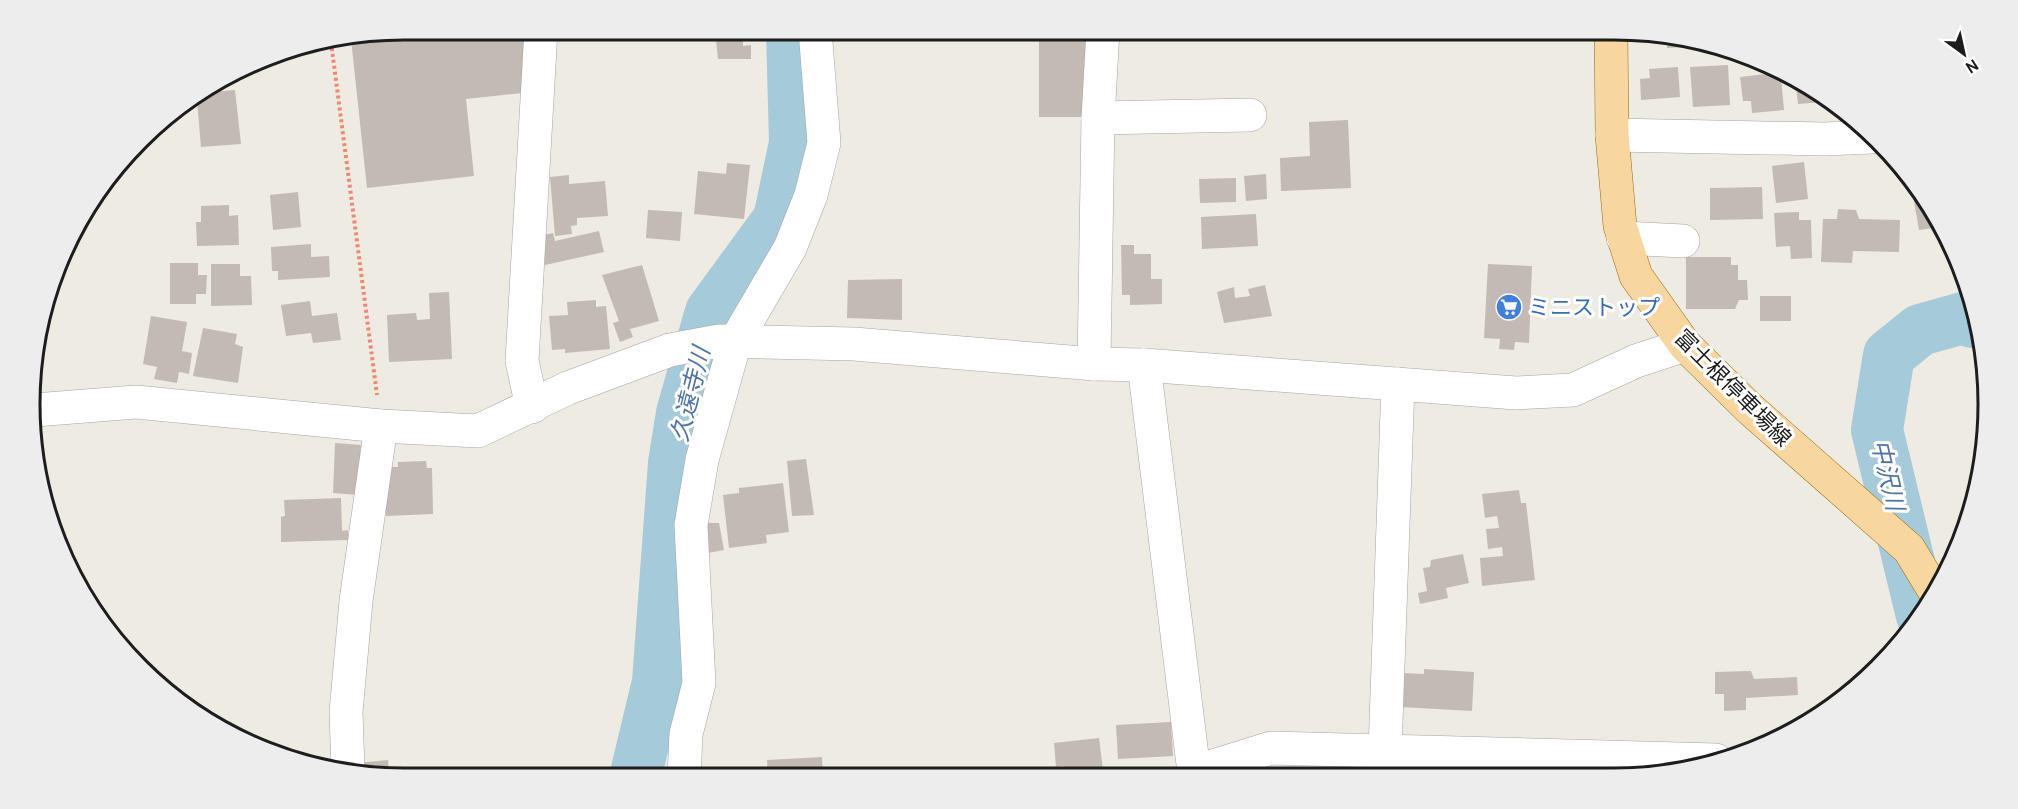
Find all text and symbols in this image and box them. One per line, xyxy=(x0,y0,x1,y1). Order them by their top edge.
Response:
north arrow xyxy=(1934,24,1994,84)
text: N xyxy=(1962,55,1982,77)
supermarket icon: ミニストップ xyxy=(1494,292,1524,322)
place label: ミニストップ xyxy=(1528,294,1660,321)
street label: 富士根停車場線 xyxy=(1669,324,1797,452)
water label: 久遠寺川 xyxy=(664,341,716,444)
water label: 中沢川 xyxy=(1866,437,1911,516)

